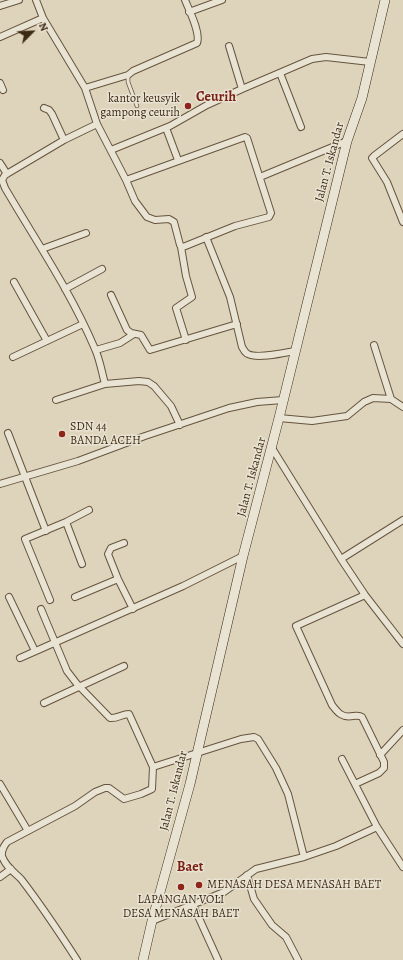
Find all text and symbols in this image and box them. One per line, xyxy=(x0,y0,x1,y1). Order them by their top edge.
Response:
north arrow xyxy=(12,12,52,52)
text: N xyxy=(35,20,52,34)
district label: Ceurih xyxy=(196,90,236,106)
place label: kantor keusyik gampong ceurih xyxy=(100,92,180,120)
marker: kantor keusyik gampong ceurih xyxy=(183,101,193,111)
street label: Jalan T. Iskandar xyxy=(312,121,348,203)
place label: SDN 44 BANDA ACEH xyxy=(70,420,141,448)
marker: SDN 44 BANDA ACEH xyxy=(57,429,67,439)
street label: Jalan T. Iskandar xyxy=(234,436,270,518)
street label: Jalan T. Iskandar xyxy=(157,750,191,832)
district label: Baet xyxy=(177,860,203,876)
place label: MENASAH DESA MENASAH BAET xyxy=(207,878,381,892)
marker: MENASAH DESA MENASAH BAET xyxy=(194,880,204,890)
marker: LAPANGAN VOLI DESA MENASAH BAET xyxy=(176,882,186,892)
place label: LAPANGAN VOLI DESA MENASAH BAET xyxy=(123,893,239,921)

